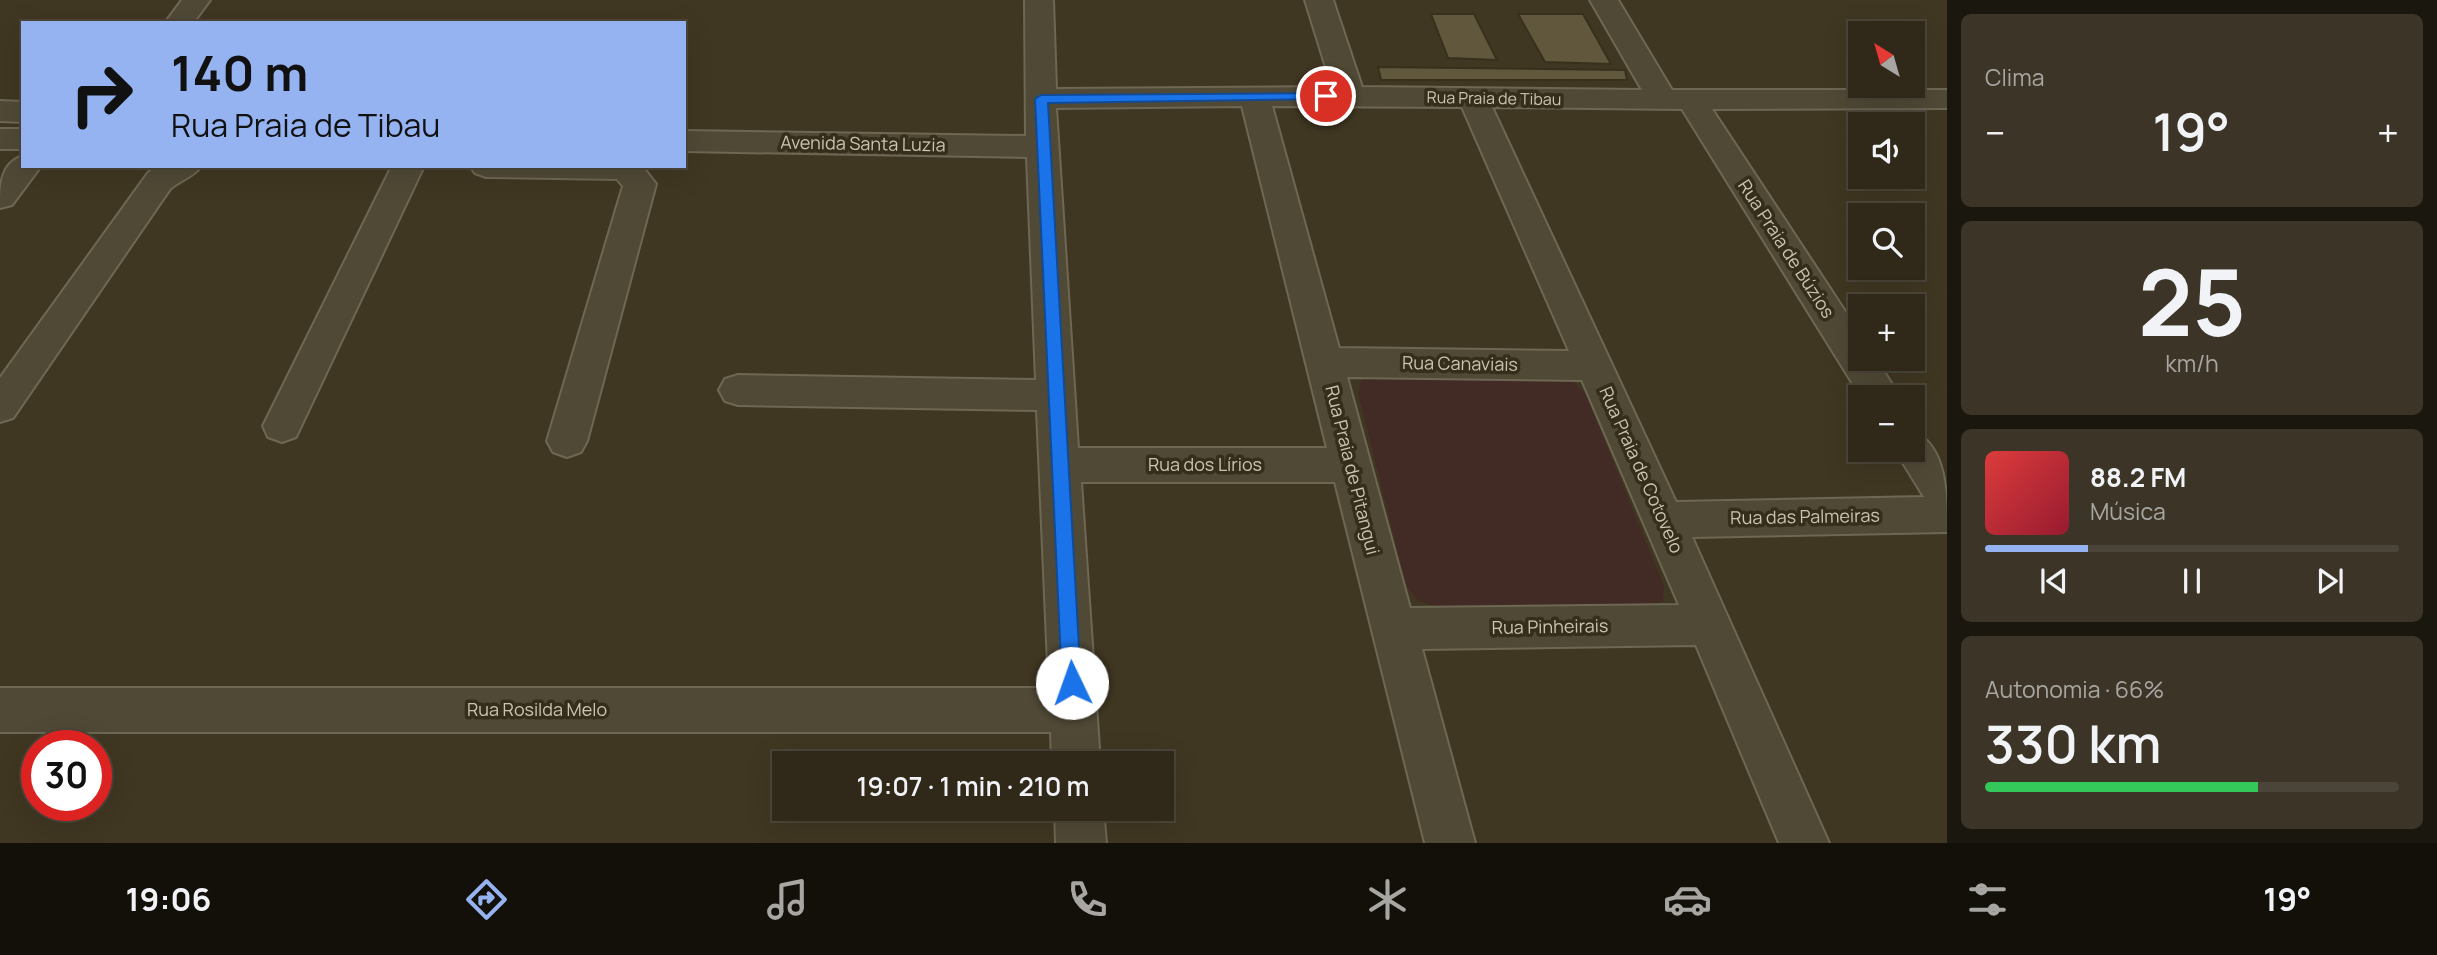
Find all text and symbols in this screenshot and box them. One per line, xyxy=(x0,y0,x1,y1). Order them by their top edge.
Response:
north arrow xyxy=(1848,21,1925,98)
map controls xyxy=(1848,21,1925,462)
text: 140 m xyxy=(171,39,308,106)
icon: right xyxy=(56,49,147,140)
text: Clima xyxy=(1985,61,2044,93)
pin xyxy=(1296,66,1356,126)
icon: arrive xyxy=(1307,77,1345,115)
street label: Rua Praia de Tibau xyxy=(1426,86,1562,110)
text: 19° xyxy=(2152,96,2230,167)
text: Rua Praia de Tibau xyxy=(171,103,440,147)
text: − xyxy=(1985,106,2006,158)
text: + xyxy=(2377,106,2399,158)
button: sound xyxy=(1848,112,1925,189)
street label: Avenida Santa Luzia xyxy=(780,130,946,156)
street label: Rua Praia de Búzios xyxy=(1733,175,1841,322)
button: search xyxy=(1848,203,1925,280)
text: 25 xyxy=(2138,239,2246,363)
button: + xyxy=(1848,294,1925,371)
text: km/h xyxy=(2165,347,2219,379)
street label: Rua Canaviais xyxy=(1402,350,1518,376)
street label: Rua Praia de Cotovelo xyxy=(1594,382,1689,557)
street label: Rua Praia de Pitangui xyxy=(1320,383,1386,557)
button: − xyxy=(1848,385,1925,462)
street label: Rua dos Lírios xyxy=(1148,452,1262,476)
text: 88.2 FM xyxy=(2090,459,2186,495)
text: Música xyxy=(2090,495,2166,527)
street label: Rua das Palmeiras xyxy=(1730,503,1880,529)
icon: previous xyxy=(2035,562,2073,600)
icon: pause xyxy=(2173,562,2211,600)
icon: next xyxy=(2311,562,2349,600)
street label: Rua Pinheirais xyxy=(1491,613,1608,639)
position arrow xyxy=(1035,646,1109,720)
text: Autonomia · 66% xyxy=(1985,673,2164,705)
street label: Rua Rosilda Melo xyxy=(467,697,607,721)
text: 330 km xyxy=(1985,708,2161,779)
speed limit sign: 30 xyxy=(21,730,112,821)
text: 19:07 · 1 min · 210 m xyxy=(857,768,1089,804)
icon: directions xyxy=(462,875,511,924)
icon: music xyxy=(763,875,812,924)
icon: phone xyxy=(1063,875,1112,924)
icon: climate xyxy=(1363,875,1412,924)
icon: car xyxy=(1663,875,1712,924)
icon: filters xyxy=(1963,875,2012,924)
text: 19:06 xyxy=(126,877,211,921)
text: 19° xyxy=(2263,877,2311,921)

